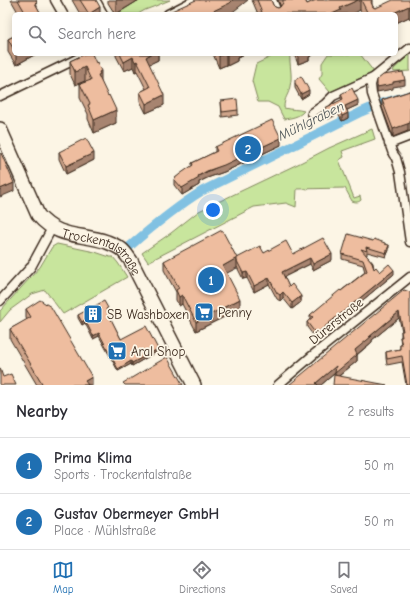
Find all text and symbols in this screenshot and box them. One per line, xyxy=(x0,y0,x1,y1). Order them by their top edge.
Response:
search box xyxy=(12,12,398,56)
icon: search xyxy=(26,23,48,45)
text: Search here xyxy=(58,25,136,43)
water label: Mühlgraben xyxy=(274,98,347,145)
pin: 2 xyxy=(235,134,261,164)
your location xyxy=(203,200,223,220)
street label: Trockentalstraße xyxy=(60,225,145,278)
pin: 1 xyxy=(198,265,224,295)
street label: Dürerstraße xyxy=(306,294,367,347)
supermarket icon: Penny xyxy=(193,301,215,323)
building icon: SB Washboxen xyxy=(82,303,104,325)
place label: Penny xyxy=(218,305,252,320)
place label: SB Washboxen xyxy=(107,307,189,322)
supermarket icon: Aral Shop xyxy=(106,340,128,362)
place label: Aral Shop xyxy=(131,344,185,359)
text: Nearby xyxy=(16,402,67,421)
text: 2 results xyxy=(347,404,394,419)
text: Prima Klima xyxy=(54,449,132,467)
text: 1 xyxy=(26,458,32,473)
text: 50 m xyxy=(364,458,394,473)
text: Sports · Trockentalstraße xyxy=(54,467,192,482)
text: Gustav Obermeyer GmbH xyxy=(54,505,219,523)
text: 2 xyxy=(26,514,32,529)
text: 50 m xyxy=(364,514,394,529)
text: Place · Mühlstraße xyxy=(54,523,156,538)
tab: Map xyxy=(52,559,74,596)
tab: Directions xyxy=(179,559,226,596)
tab: Saved xyxy=(330,559,358,596)

